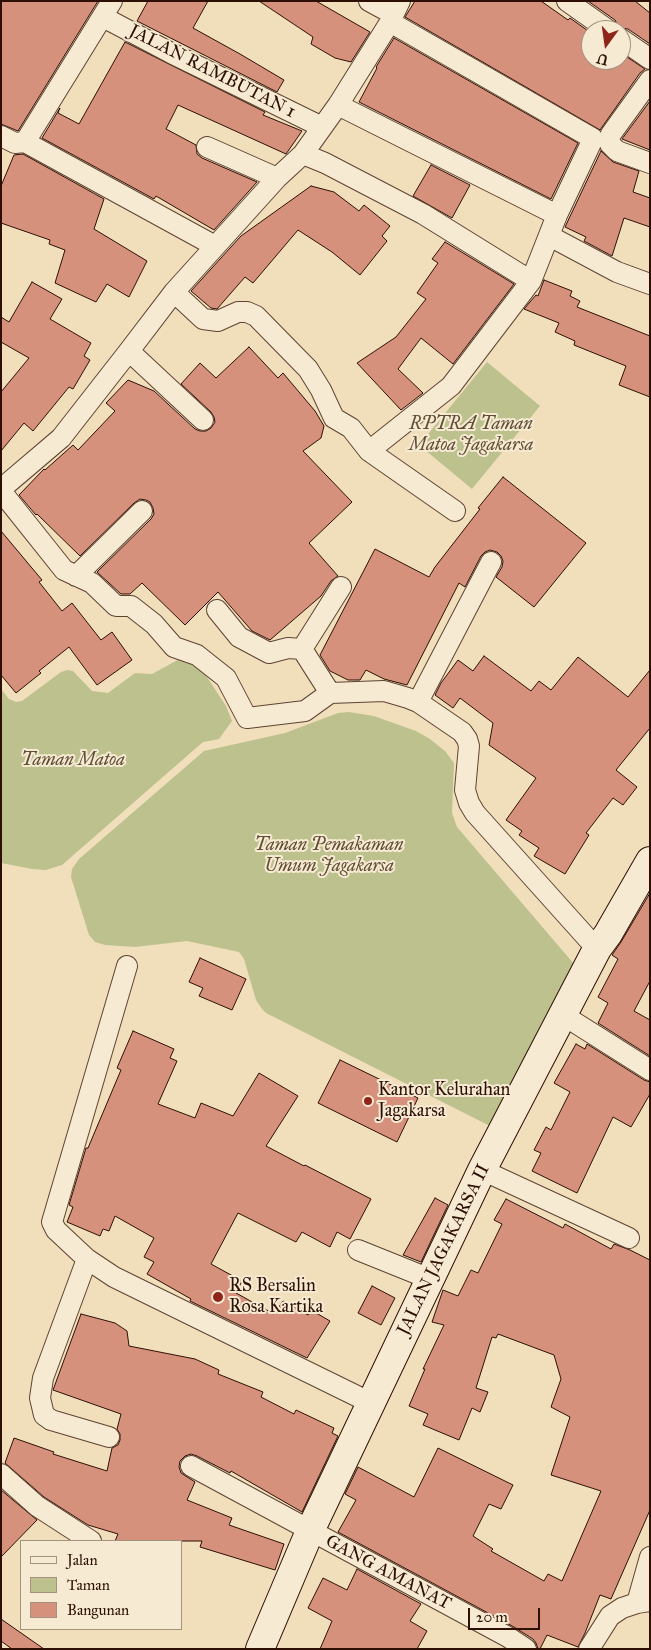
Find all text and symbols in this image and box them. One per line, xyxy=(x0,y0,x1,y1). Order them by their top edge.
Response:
north arrow xyxy=(581,20,631,70)
street label: JALAN RAMBUTAN 1 xyxy=(125,21,299,123)
text: U xyxy=(595,49,610,69)
park label: RPTRA Taman Matoa Jagakarsa xyxy=(409,414,533,456)
park label: Taman Matoa xyxy=(21,750,125,772)
park label: Taman Pemakaman Umum Jagakarsa xyxy=(255,835,403,878)
place label: Kantor Kelurahan Jagakarsa xyxy=(378,1080,510,1122)
marker: Kantor Kelurahan Jagakarsa xyxy=(362,1095,374,1107)
street label: JALAN JAGAKARSA II xyxy=(393,1161,495,1339)
place label: RS Bersalin Rosa Kartika xyxy=(229,1276,323,1318)
marker: RS Bersalin Rosa Kartika xyxy=(211,1290,225,1304)
street label: GANG AMANAT xyxy=(321,1531,455,1615)
legend xyxy=(20,1540,182,1630)
text: Jalan xyxy=(67,1551,98,1569)
text: Taman xyxy=(67,1576,110,1594)
scale bar xyxy=(471,1598,544,1630)
text: Bangunan xyxy=(67,1601,129,1619)
text: 20 m xyxy=(476,1608,508,1626)

